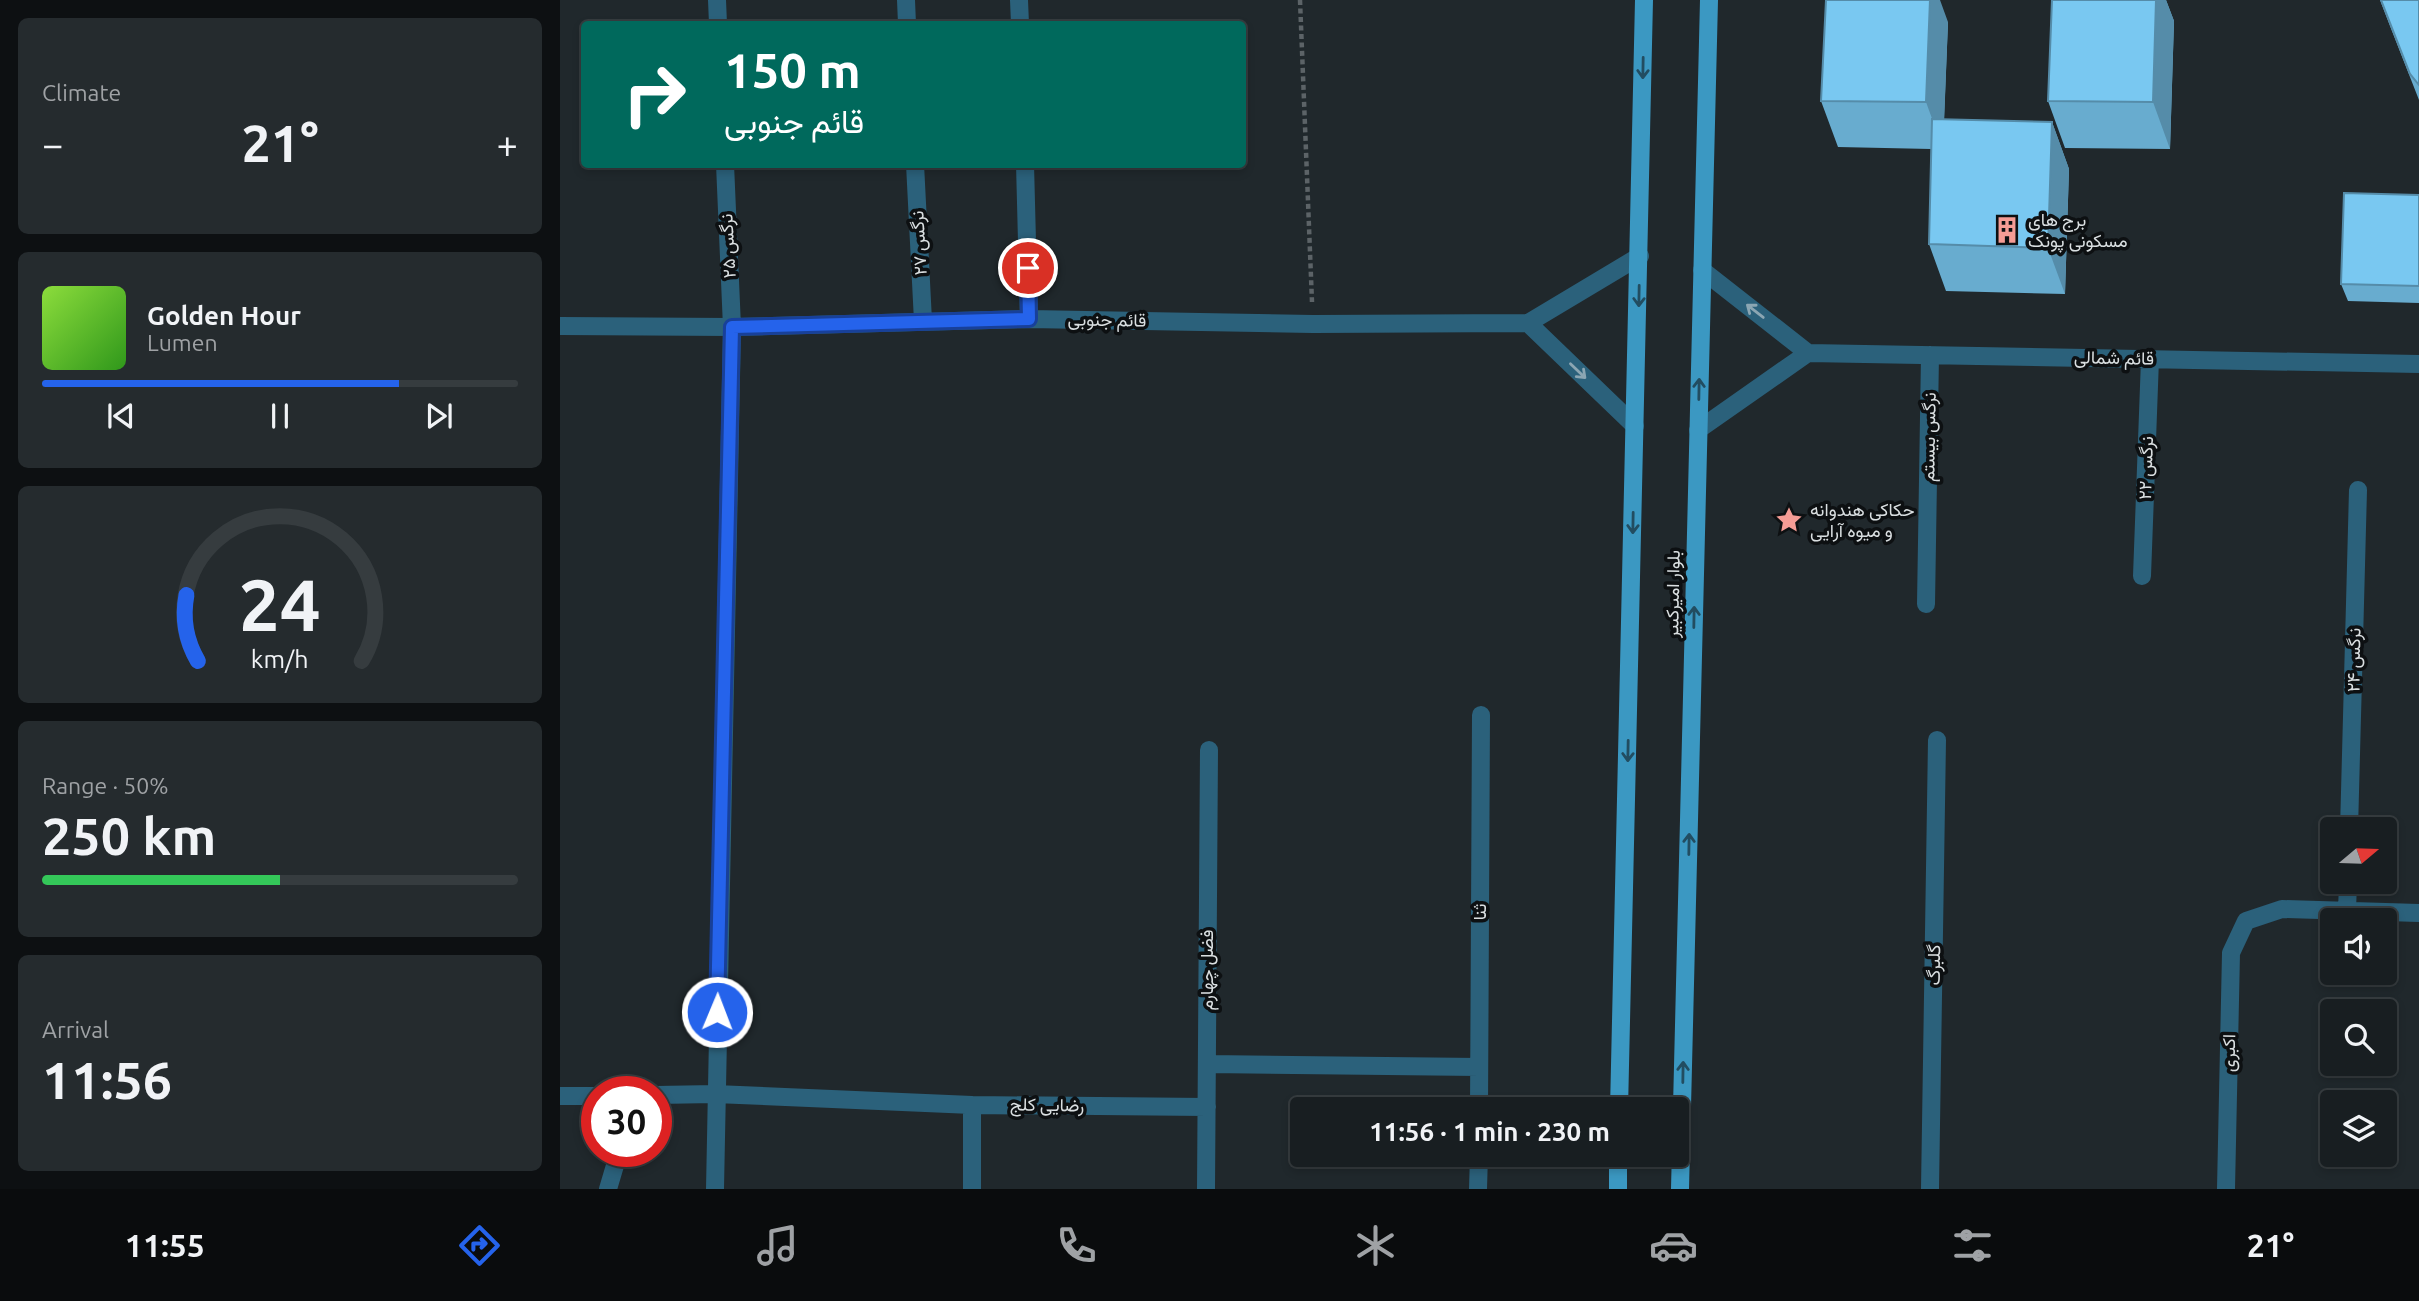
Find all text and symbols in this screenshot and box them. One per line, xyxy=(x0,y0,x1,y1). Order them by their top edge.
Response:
text: 150 m xyxy=(724,42,861,97)
icon: right xyxy=(609,49,700,140)
one-way arrow xyxy=(1636,56,1650,79)
text: Climate xyxy=(42,80,121,105)
text: قائم جنوبی xyxy=(724,103,864,139)
text: 21° xyxy=(241,114,319,172)
text: − xyxy=(42,123,63,165)
text: + xyxy=(497,123,518,165)
place label: برج های مسکونی پونک xyxy=(2028,209,2128,253)
street label: نرگس ۲۷ xyxy=(906,210,932,276)
street label: نرگس ۲۵ xyxy=(715,213,741,279)
building icon: برج های مسکونی پونک xyxy=(1992,215,2022,245)
pin xyxy=(998,238,1058,298)
icon: arrive xyxy=(1009,249,1047,287)
one-way arrow xyxy=(1632,284,1645,307)
text: Golden Hour xyxy=(147,301,301,330)
one-way arrow xyxy=(1747,304,1765,319)
street label: قائم جنوبی xyxy=(1067,308,1147,333)
text: Lumen xyxy=(147,330,218,355)
street label: قائم شمالی xyxy=(2074,346,2154,371)
one-way arrow xyxy=(1569,362,1586,379)
one-way arrow xyxy=(1693,378,1706,401)
street label: نرگس بیستم xyxy=(1917,392,1942,482)
icon: previous xyxy=(102,397,140,435)
icon: pause xyxy=(261,397,299,435)
icon: next xyxy=(420,397,458,435)
street label: نرگس ۲۲ xyxy=(2134,436,2158,500)
place label: حکاکی هندوانه و میوه آرایی xyxy=(1810,499,1915,542)
place icon: حکاکی هندوانه و میوه آرایی xyxy=(1774,505,1804,535)
one-way arrow xyxy=(1626,511,1640,534)
street label: بلوار امیرکبیر xyxy=(1661,550,1685,639)
text: 24 xyxy=(239,563,321,645)
one-way arrow xyxy=(1687,606,1701,629)
street label: نرگس ۲۴ xyxy=(2342,628,2366,692)
text: km/h xyxy=(251,644,309,672)
one-way arrow xyxy=(1621,739,1635,762)
text: Range · 50% xyxy=(42,773,169,798)
text: 250 km xyxy=(42,807,216,865)
north arrow xyxy=(2320,817,2398,894)
map controls xyxy=(2320,817,2397,1167)
one-way arrow xyxy=(1682,833,1695,856)
street label: ثنا xyxy=(1469,904,1489,920)
button: sound xyxy=(2320,908,2397,985)
street label: فضل چهارم xyxy=(1196,929,1219,1011)
street label: گلبرگ xyxy=(1923,944,1945,986)
position arrow xyxy=(680,975,754,1049)
button: search xyxy=(2320,999,2397,1076)
text: Arrival xyxy=(42,1017,109,1042)
street label: اکبری xyxy=(2218,1034,2240,1072)
text: 11:56 xyxy=(42,1051,172,1109)
one-way arrow xyxy=(1676,1061,1690,1084)
speed limit sign: 30 xyxy=(581,1076,672,1167)
button: layers xyxy=(2320,1090,2397,1167)
street label: رضایی کلج xyxy=(1010,1093,1084,1118)
text: 11:56 · 1 min · 230 m xyxy=(1369,1117,1610,1146)
icon: directions xyxy=(455,1221,504,1270)
icon: music xyxy=(753,1221,802,1270)
icon: phone xyxy=(1052,1221,1101,1270)
icon: climate xyxy=(1351,1221,1400,1270)
icon: car xyxy=(1649,1221,1698,1270)
icon: filters xyxy=(1948,1221,1997,1270)
text: 11:55 xyxy=(125,1227,205,1263)
text: 21° xyxy=(2247,1227,2294,1263)

